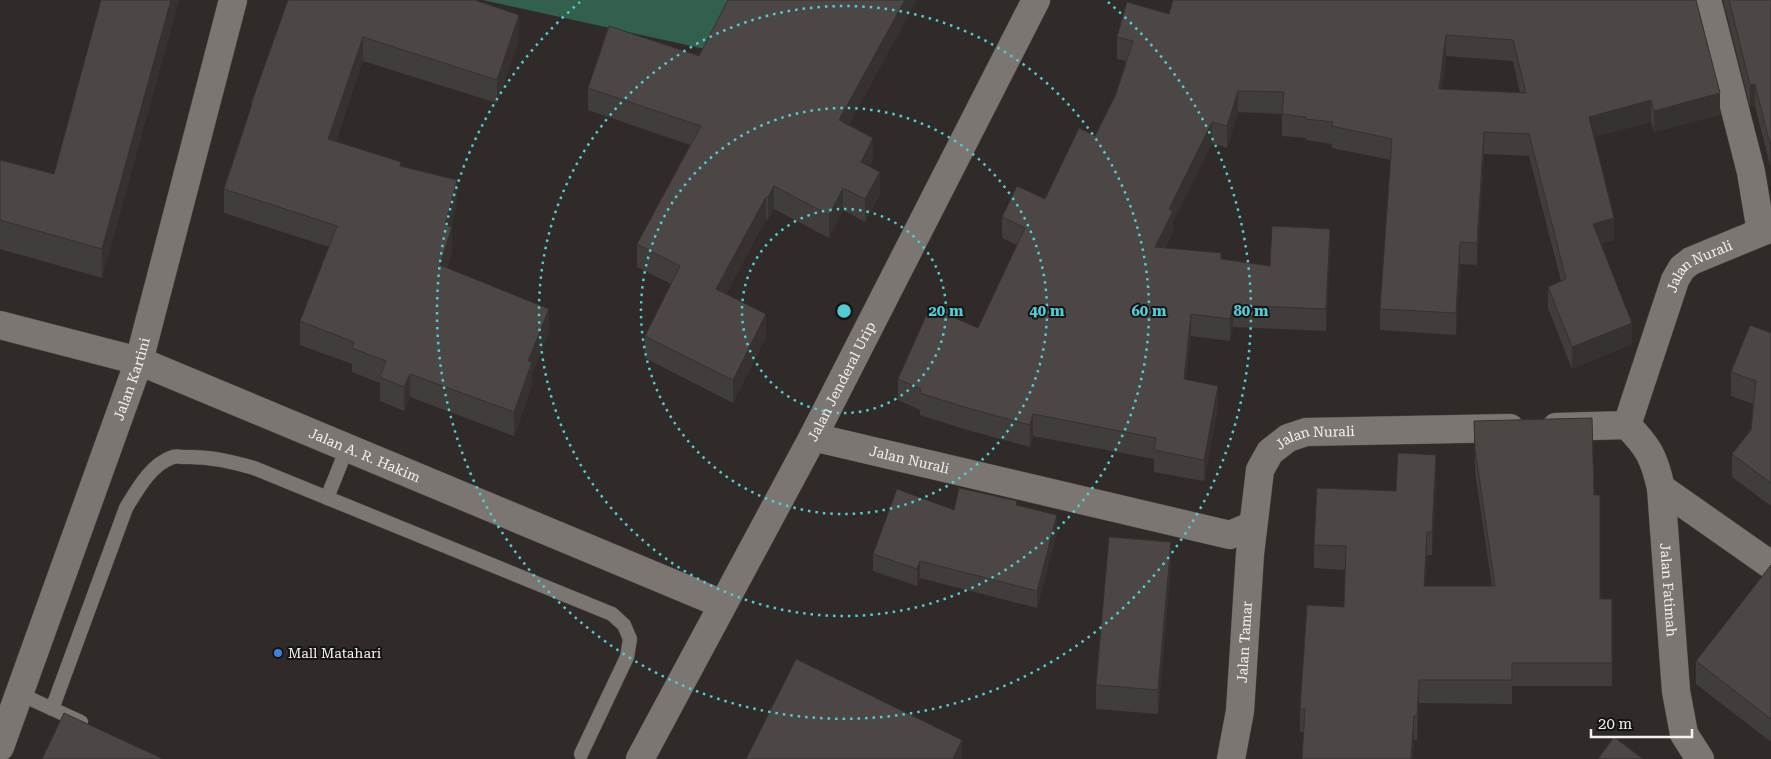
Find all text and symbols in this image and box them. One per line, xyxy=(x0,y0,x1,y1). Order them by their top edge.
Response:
street label: Jalan Nurali xyxy=(1663,237,1735,294)
centre of rings xyxy=(835,302,853,320)
text: 20 m xyxy=(928,302,964,320)
text: 40 m xyxy=(1029,302,1065,320)
text: 60 m xyxy=(1131,302,1167,320)
text: 80 m xyxy=(1233,302,1269,320)
street label: Jalan Jenderal Urip xyxy=(804,319,879,444)
street label: Jalan Kartini xyxy=(110,335,153,422)
street label: Jalan Nurali xyxy=(1272,423,1355,453)
street label: Jalan A. R. Hakim xyxy=(307,425,423,485)
street label: Jalan Nurali xyxy=(868,443,951,477)
street label: Jalan Fatimah xyxy=(1657,542,1680,637)
street label: Jalan Tamar xyxy=(1234,600,1255,683)
place label: Mall Matahari xyxy=(288,645,382,661)
marker: Mall Matahari xyxy=(272,647,284,659)
scale bar xyxy=(1591,706,1692,738)
text: 20 m xyxy=(1598,715,1633,733)

